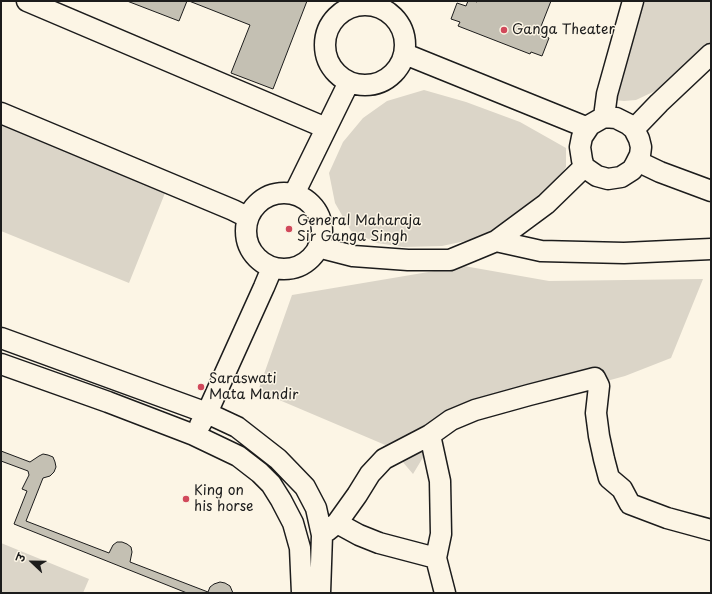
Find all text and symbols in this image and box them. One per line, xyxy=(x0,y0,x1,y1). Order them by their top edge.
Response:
place label: Ganga Theater xyxy=(512,22,615,38)
marker: Ganga Theater xyxy=(499,25,509,35)
place label: General Maharaja Sir Ganga Singh xyxy=(297,213,421,246)
marker: General Maharaja Sir Ganga Singh xyxy=(284,224,294,234)
place label: Saraswati Mata Mandir xyxy=(209,371,298,404)
marker: Saraswati Mata Mandir xyxy=(196,382,206,392)
place label: King on his horse xyxy=(194,483,253,516)
marker: King on his horse xyxy=(181,494,191,504)
north arrow xyxy=(12,542,52,582)
text: उ xyxy=(11,551,30,564)

